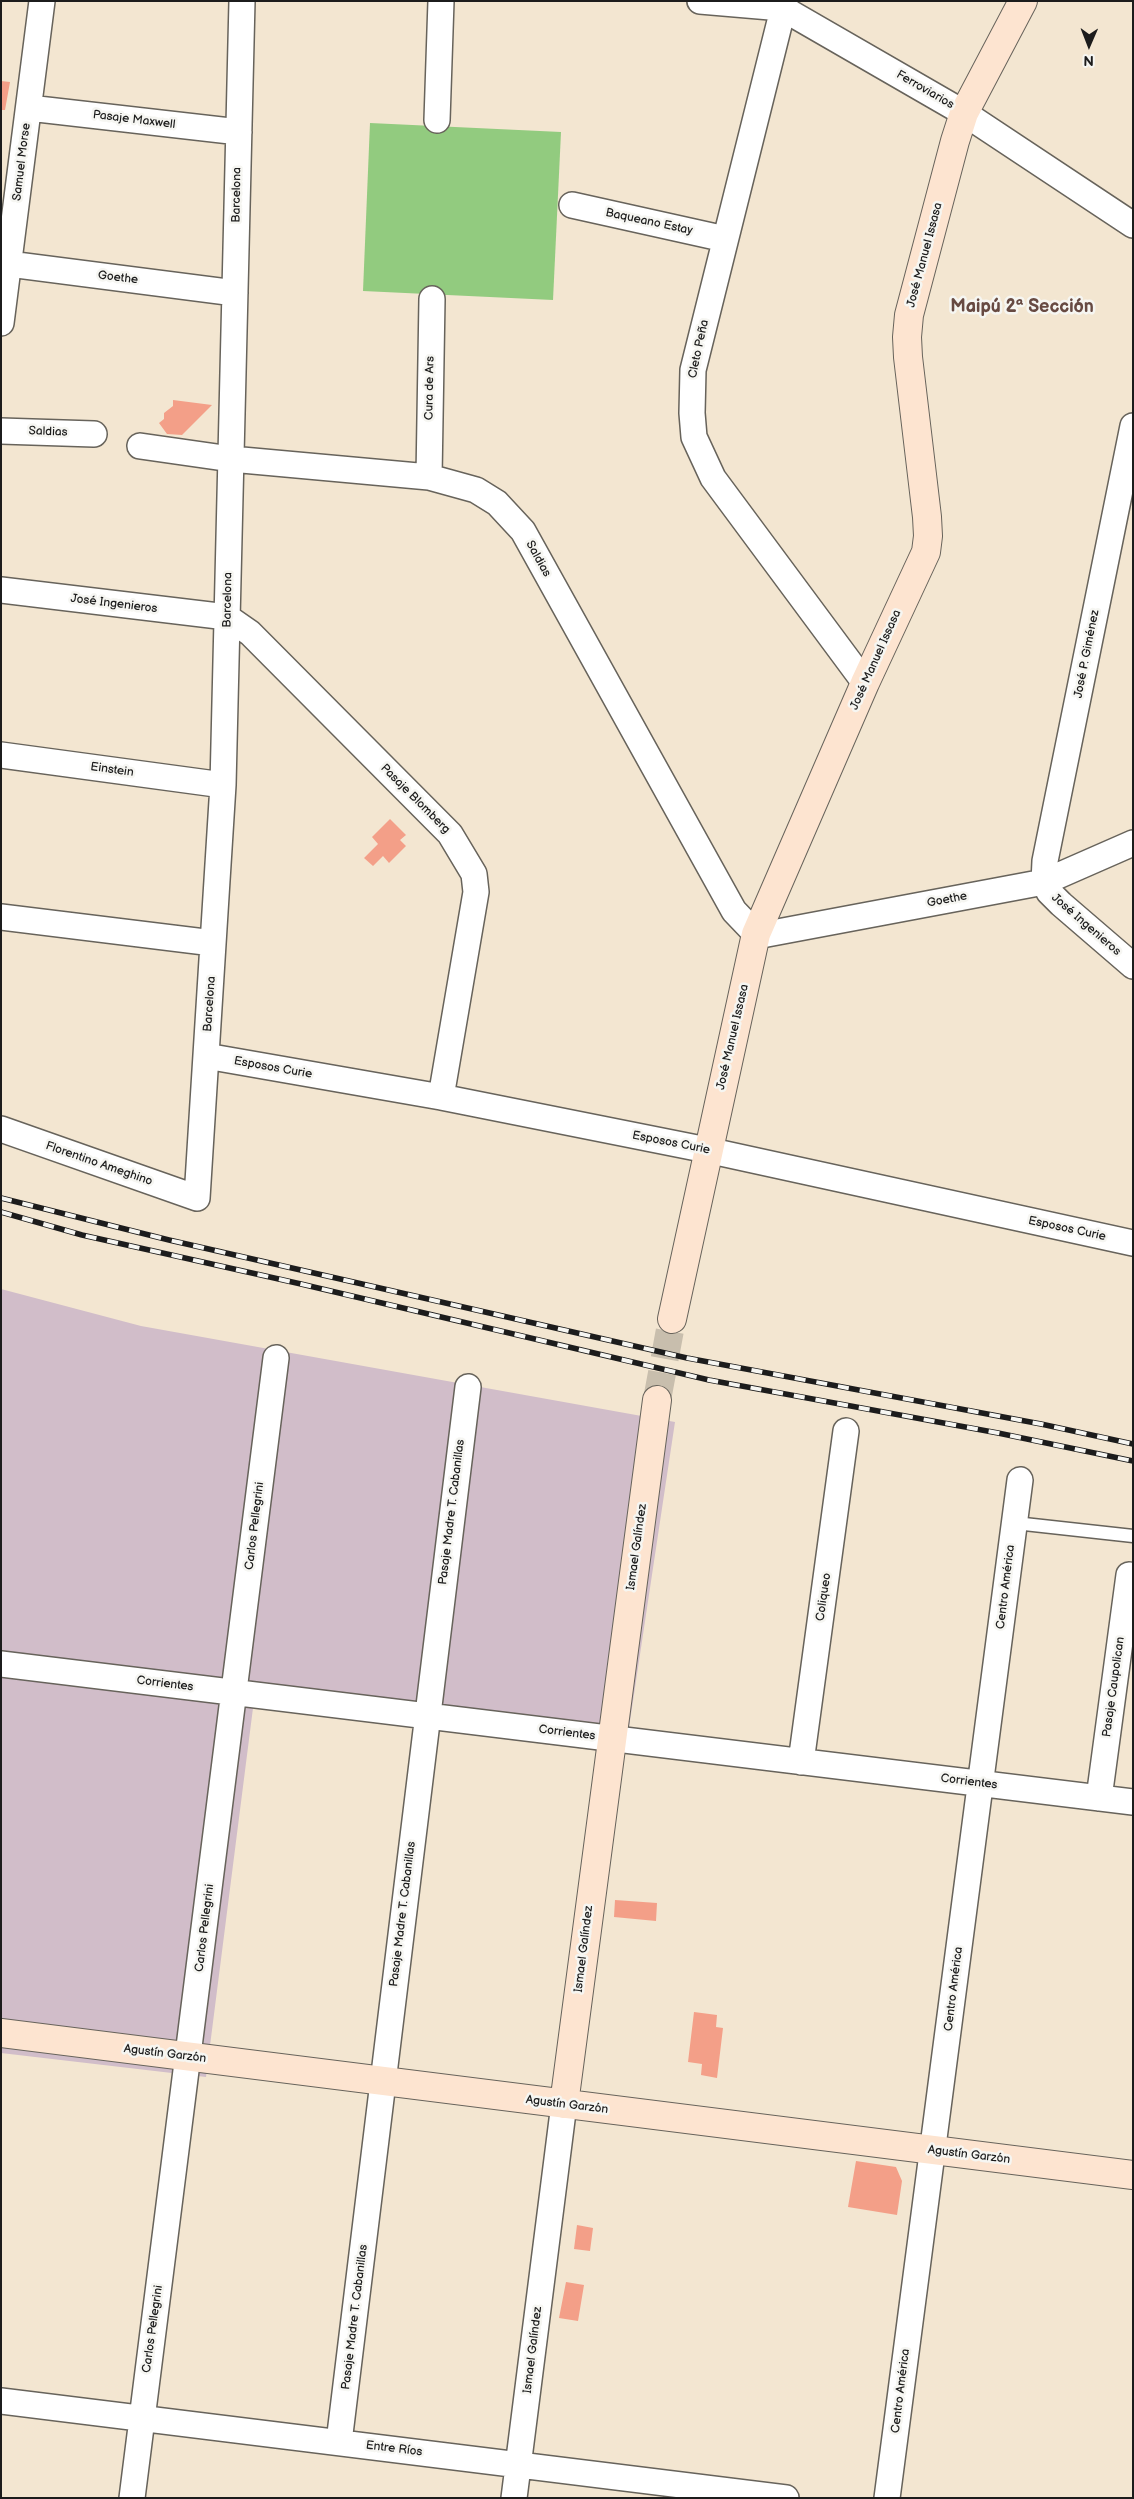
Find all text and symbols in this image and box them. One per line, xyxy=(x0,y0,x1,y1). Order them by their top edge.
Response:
north arrow xyxy=(1064,20,1114,70)
text: N xyxy=(1083,52,1094,69)
street label: Ferroviarios xyxy=(894,68,956,112)
street label: Pasaje Maxwell xyxy=(92,108,176,132)
street label: Samuel Morse xyxy=(10,122,34,202)
street label: Barcelona xyxy=(229,167,245,223)
street label: José Manuel Issasa xyxy=(904,201,946,309)
street label: Baqueano Estay xyxy=(604,206,694,238)
street label: Goethe xyxy=(97,268,139,288)
district label: Maipú 2ª Sección xyxy=(950,296,1094,318)
street label: Cleto Peña xyxy=(686,318,712,380)
street label: Cura de Ars xyxy=(422,356,438,420)
street label: Saldias xyxy=(28,424,68,440)
street label: Saldias xyxy=(522,538,554,580)
street label: Barcelona xyxy=(220,572,236,628)
street label: José Ingenieros xyxy=(70,592,158,616)
street label: José Manuel Issasa xyxy=(847,608,905,712)
street label: José P. Giménez xyxy=(1071,609,1103,699)
street label: Einstein xyxy=(89,760,135,780)
street label: Pasaje Blomberg xyxy=(377,761,453,837)
street label: Goethe xyxy=(926,889,968,911)
street label: José Ingenieros xyxy=(1048,891,1124,959)
street label: Barcelona xyxy=(201,976,219,1032)
street label: José Manuel Issasa xyxy=(714,983,752,1091)
street label: Esposos Curie xyxy=(233,1054,313,1082)
street label: Esposos Curie xyxy=(631,1128,711,1158)
street label: Florentino Ameghino xyxy=(44,1139,154,1189)
street label: Esposos Curie xyxy=(1027,1214,1107,1244)
street label: Pasaje Madre T. Cabanillas xyxy=(436,1439,468,1585)
street label: Carlos Pellegrini xyxy=(242,1481,268,1571)
street label: Ismael Galíndez xyxy=(624,1503,650,1591)
street label: Centro América xyxy=(994,1544,1018,1630)
street label: Coliqueo xyxy=(813,1572,835,1622)
street label: Pasaje Caupolican xyxy=(1100,1636,1128,1738)
street label: Corrientes xyxy=(136,1673,194,1695)
street label: Corrientes xyxy=(538,1722,596,1744)
street label: Corrientes xyxy=(940,1771,998,1793)
street label: Pasaje Madre T. Cabanillas xyxy=(387,1841,419,1987)
street label: Carlos Pellegrini xyxy=(192,1883,218,1973)
street label: Ismael Galíndez xyxy=(572,1905,596,1993)
street label: Centro América xyxy=(942,1946,966,2032)
street label: Agustín Garzón xyxy=(123,2042,207,2066)
street label: Agustín Garzón xyxy=(525,2093,609,2117)
street label: Agustín Garzón xyxy=(927,2143,1011,2167)
street label: Pasaje Madre T. Cabanillas xyxy=(339,2244,371,2390)
street label: Carlos Pellegrini xyxy=(140,2284,166,2374)
street label: Ismael Galíndez xyxy=(521,2306,545,2394)
street label: Centro América xyxy=(889,2348,913,2434)
street label: Entre Ríos xyxy=(365,2438,423,2460)

